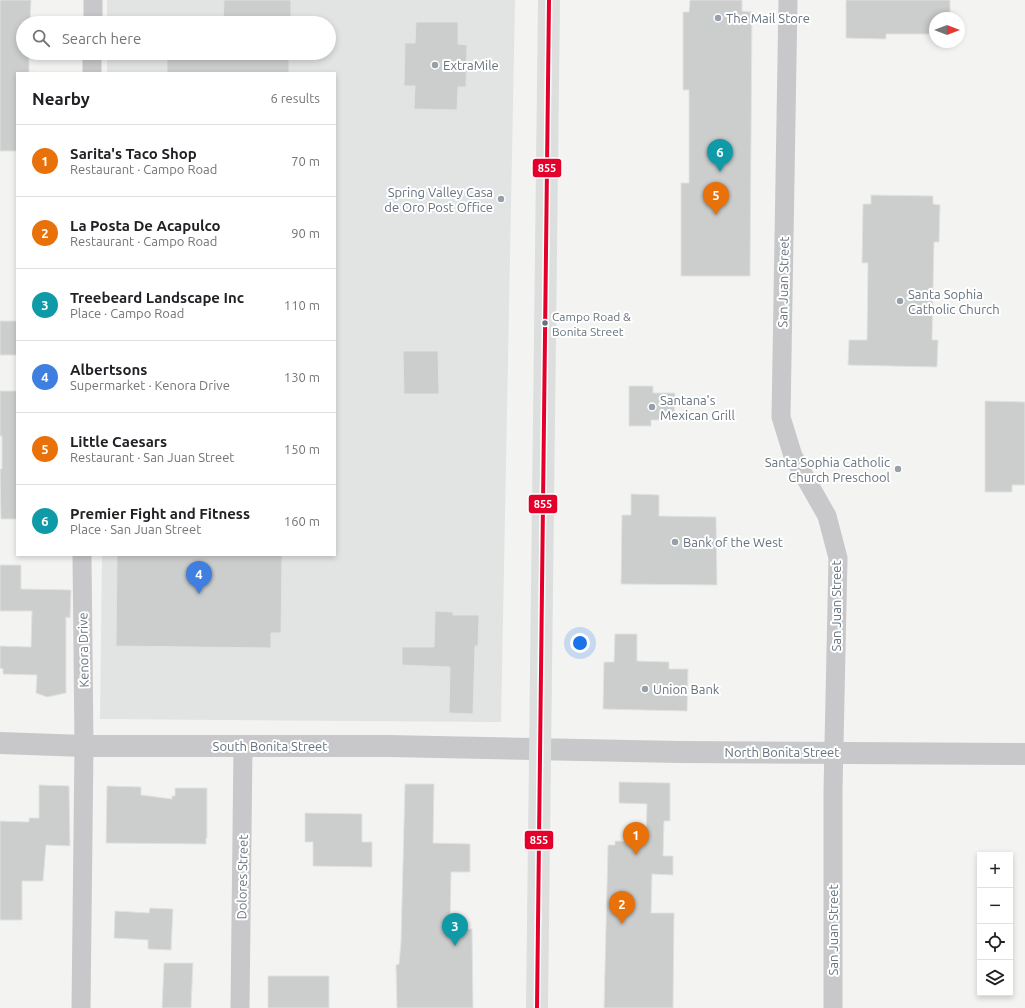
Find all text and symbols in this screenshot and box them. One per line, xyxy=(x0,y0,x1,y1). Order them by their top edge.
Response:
place label: The Mail Store xyxy=(726,11,810,25)
north arrow xyxy=(929,12,965,48)
marker: The Mail Store xyxy=(713,13,723,23)
search box xyxy=(16,16,336,60)
icon: search xyxy=(30,27,52,49)
text: Search here xyxy=(62,30,141,47)
place label: ExtraMile xyxy=(443,58,499,72)
marker: ExtraMile xyxy=(430,60,440,70)
text: Nearby xyxy=(32,89,90,108)
text: 6 results xyxy=(270,91,320,105)
pin: 6 xyxy=(707,139,733,172)
text: Sarita's Taco Shop xyxy=(70,145,197,162)
text: 1 xyxy=(41,154,49,168)
text: 70 m xyxy=(291,154,320,168)
line badge: 855 xyxy=(532,158,562,178)
text: Restaurant · Campo Road xyxy=(70,162,217,176)
text: 855 xyxy=(538,162,556,174)
pin: 5 xyxy=(703,182,729,215)
place label: Spring Valley Casa de Oro Post Office xyxy=(384,185,493,214)
marker: Spring Valley Casa de Oro Post Office xyxy=(496,194,506,204)
text: La Posta De Acapulco xyxy=(70,217,221,234)
text: 2 xyxy=(41,226,49,240)
text: 90 m xyxy=(291,226,320,240)
text: Restaurant · Campo Road xyxy=(70,234,217,248)
street label: San Juan Street xyxy=(775,236,791,328)
place label: Santa Sophia Catholic Church xyxy=(908,287,1000,316)
text: Treebeard Landscape Inc xyxy=(70,289,244,306)
marker: Santa Sophia Catholic Church xyxy=(895,296,905,306)
text: 3 xyxy=(41,298,49,312)
text: 110 m xyxy=(284,298,320,312)
text: Place · Campo Road xyxy=(70,306,184,320)
place label: Campo Road & Bonita Street xyxy=(552,310,631,338)
marker: Campo Road & Bonita Street xyxy=(540,318,550,328)
text: Albertsons xyxy=(70,361,147,378)
text: 4 xyxy=(41,370,49,384)
text: 130 m xyxy=(284,370,320,384)
text: Supermarket · Kenora Drive xyxy=(70,378,230,392)
place label: Santana's Mexican Grill xyxy=(660,393,735,422)
marker: Santana's Mexican Grill xyxy=(647,402,657,412)
text: Little Caesars xyxy=(70,433,167,450)
text: 5 xyxy=(41,442,49,456)
text: 150 m xyxy=(284,442,320,456)
text: Restaurant · San Juan Street xyxy=(70,450,234,464)
place label: Santa Sophia Catholic Church Preschool xyxy=(765,455,891,484)
marker: Santa Sophia Catholic Church Preschool xyxy=(893,464,903,474)
line badge: 855 xyxy=(528,494,558,514)
text: 855 xyxy=(534,498,552,510)
text: Premier Fight and Fitness xyxy=(70,505,250,522)
text: 6 xyxy=(41,514,49,528)
text: 160 m xyxy=(284,514,320,528)
text: Place · San Juan Street xyxy=(70,522,201,536)
place label: Bank of the West xyxy=(683,535,783,549)
marker: Bank of the West xyxy=(670,537,680,547)
street label: San Juan Street xyxy=(829,560,843,652)
pin: 4 xyxy=(186,561,212,594)
street label: Kenora Drive xyxy=(75,612,91,688)
your location xyxy=(570,633,590,653)
place label: Union Bank xyxy=(653,682,720,696)
marker: Union Bank xyxy=(640,684,650,694)
street label: South Bonita Street xyxy=(213,739,327,753)
street label: North Bonita Street xyxy=(725,745,839,759)
pin: 1 xyxy=(623,822,649,855)
line badge: 855 xyxy=(524,830,554,850)
street label: Dolores Street xyxy=(234,834,250,920)
text: 855 xyxy=(530,834,548,846)
map controls xyxy=(977,852,1013,996)
button: + xyxy=(977,852,1013,888)
street label: San Juan Street xyxy=(826,884,840,976)
button: − xyxy=(977,888,1013,924)
pin: 2 xyxy=(609,891,635,924)
pin: 3 xyxy=(442,913,468,946)
button: locate xyxy=(977,924,1013,960)
button: layers xyxy=(977,960,1013,996)

